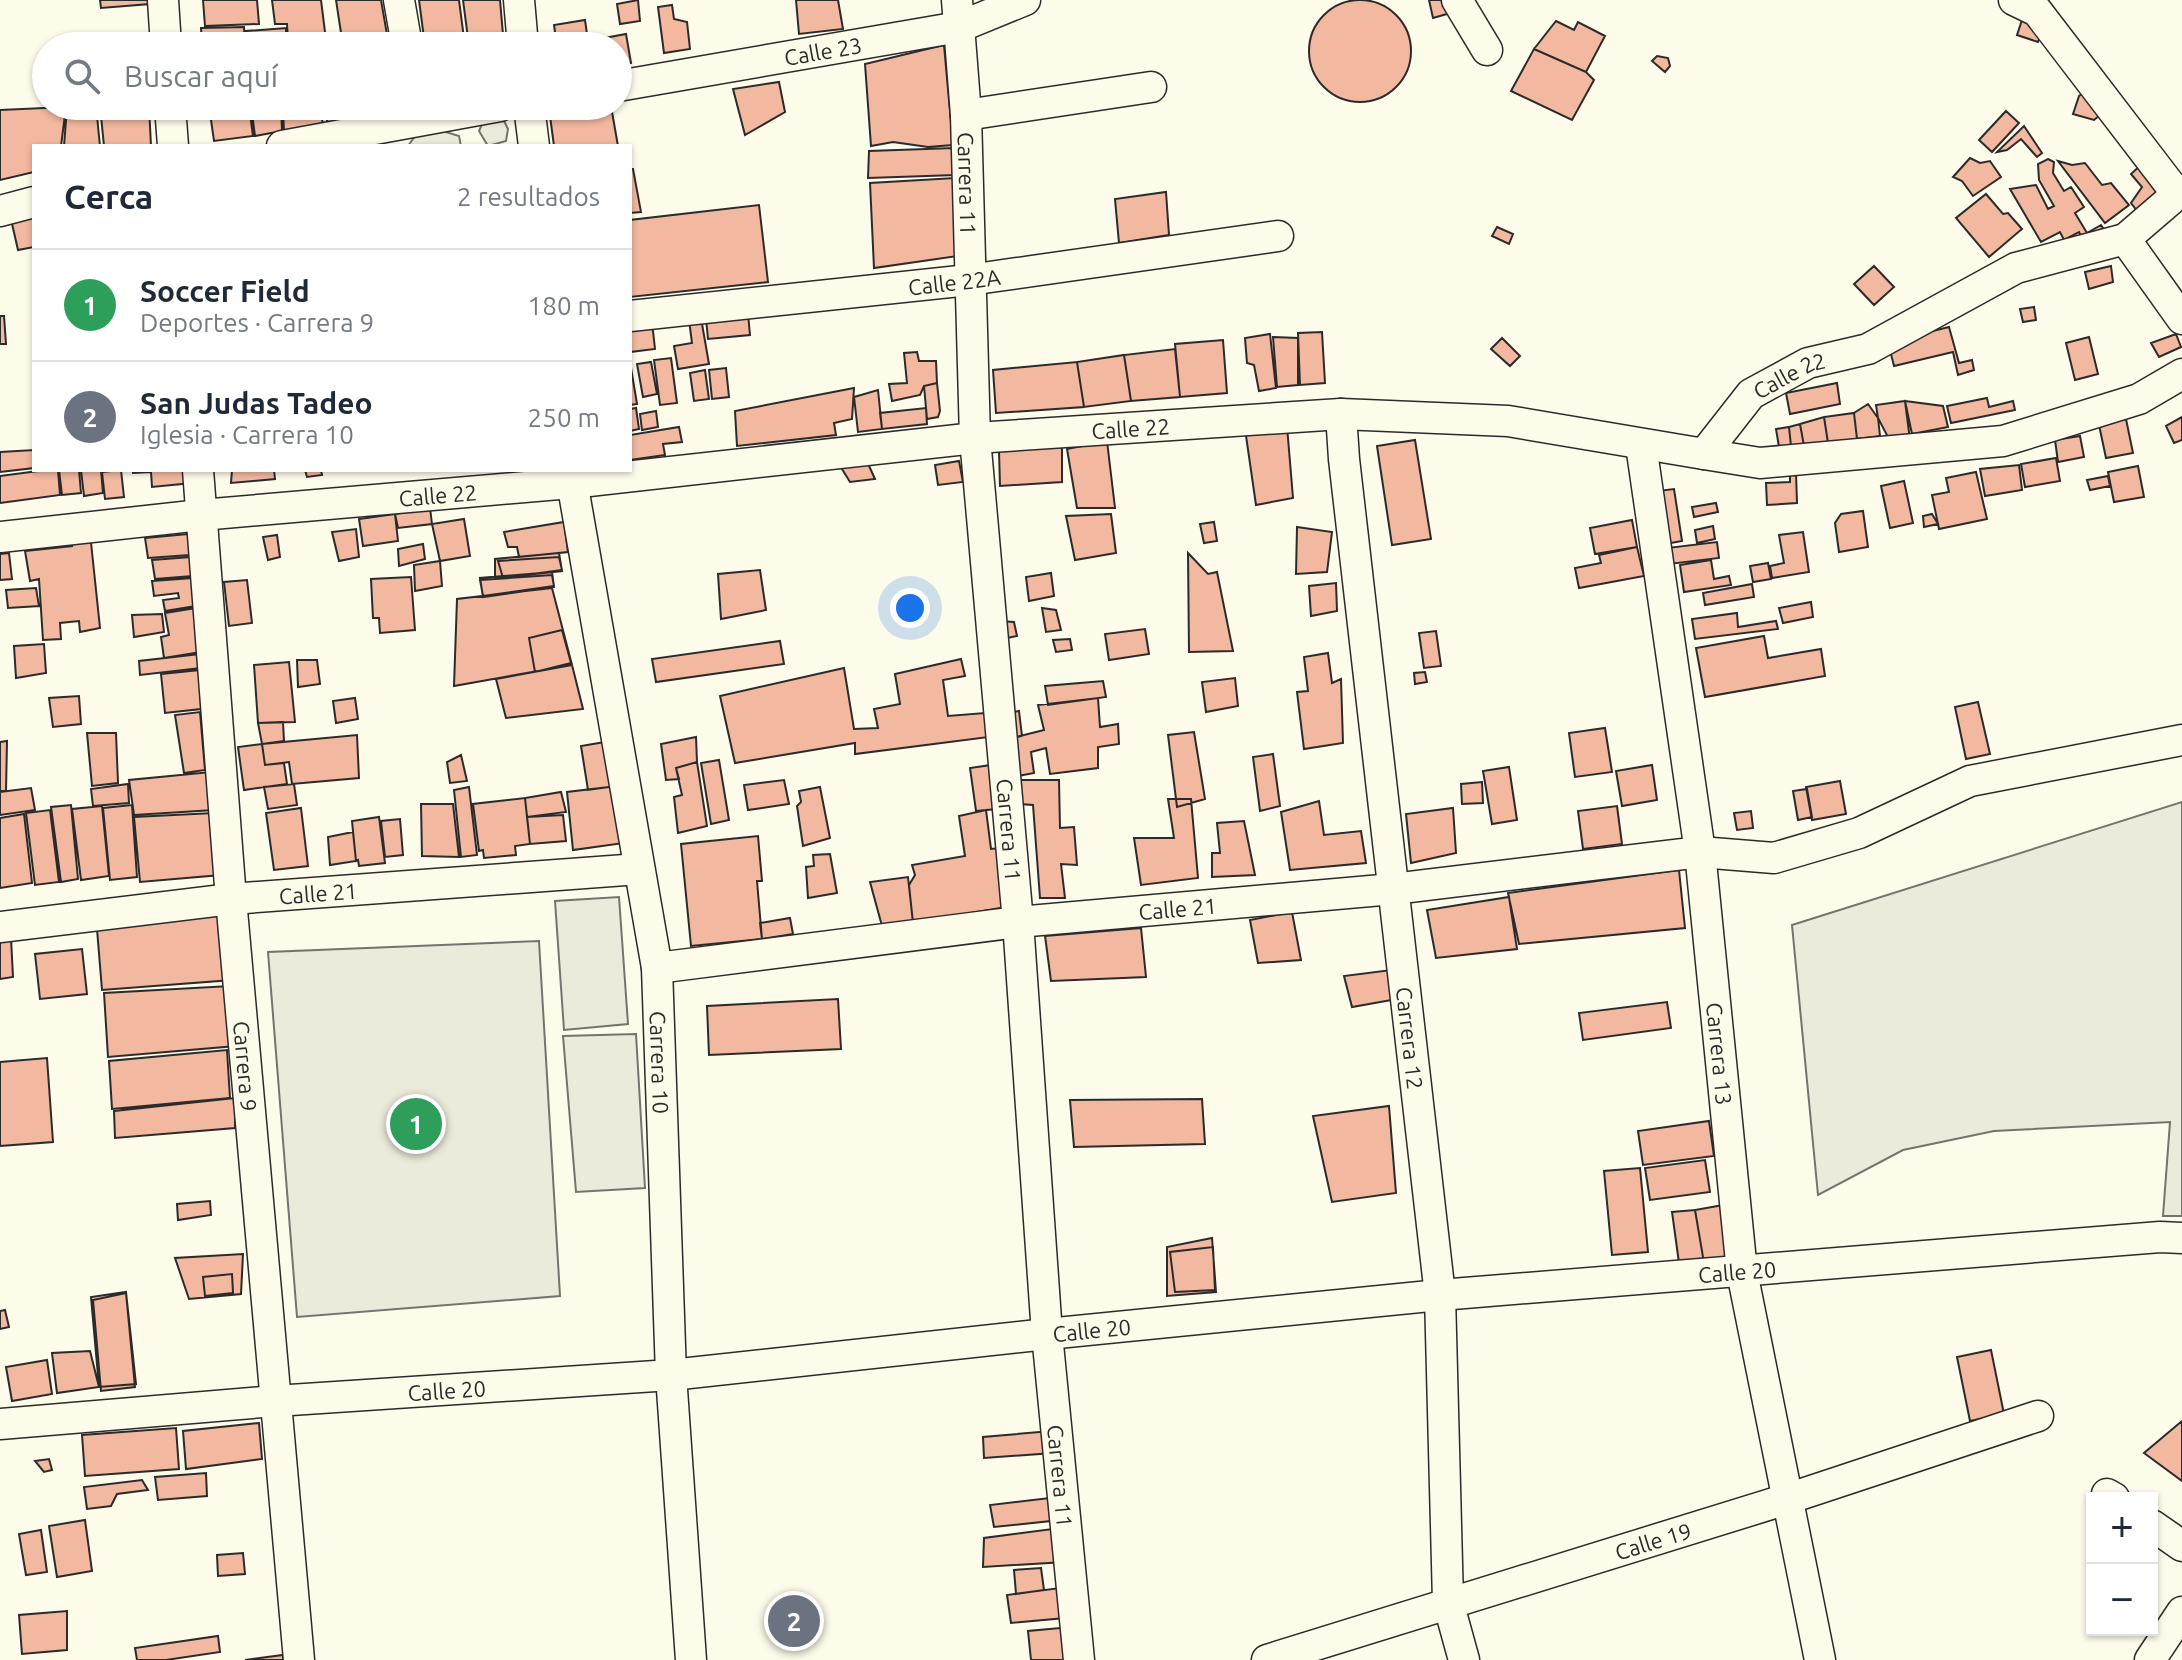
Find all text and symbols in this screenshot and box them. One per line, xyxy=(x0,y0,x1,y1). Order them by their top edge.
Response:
search box xyxy=(32,32,632,120)
street label: Calle 23 xyxy=(782,32,864,70)
icon: search xyxy=(60,54,104,98)
text: Buscar aquí xyxy=(124,59,278,93)
street label: Carrera 11 xyxy=(954,132,982,236)
text: Cerca xyxy=(64,177,153,215)
text: 2 resultados xyxy=(457,182,600,211)
street label: Calle 22A xyxy=(907,263,1003,299)
text: Soccer Field xyxy=(140,274,310,308)
text: 1 xyxy=(83,291,97,320)
text: 180 m xyxy=(528,291,600,320)
text: Deportes · Carrera 9 xyxy=(140,308,374,337)
street label: Calle 22 xyxy=(1748,347,1828,403)
text: San Judas Tadeo xyxy=(140,386,373,420)
text: 2 xyxy=(83,403,97,432)
text: 250 m xyxy=(528,403,600,432)
street label: Calle 22 xyxy=(1091,413,1171,443)
text: Iglesia · Carrera 10 xyxy=(140,420,354,449)
street label: Calle 22 xyxy=(398,479,478,510)
your location xyxy=(890,588,930,628)
street label: Carrera 11 xyxy=(993,777,1027,882)
street label: Calle 21 xyxy=(278,877,358,908)
street label: Calle 21 xyxy=(1137,892,1218,924)
street label: Carrera 12 xyxy=(1392,985,1429,1091)
street label: Carrera 13 xyxy=(1703,1001,1738,1106)
street label: Carrera 10 xyxy=(646,1010,675,1114)
street label: Carrera 9 xyxy=(229,1020,262,1112)
pin: 1 xyxy=(390,1094,442,1154)
street label: Calle 20 xyxy=(1697,1255,1777,1287)
street label: Calle 20 xyxy=(1051,1313,1132,1346)
street label: Calle 20 xyxy=(407,1375,487,1405)
street label: Carrera 11 xyxy=(1043,1423,1078,1528)
map controls xyxy=(2086,1492,2158,1636)
button: + xyxy=(2086,1492,2158,1564)
street label: Calle 19 xyxy=(1612,1517,1694,1564)
button: − xyxy=(2086,1564,2158,1636)
pin: 2 xyxy=(768,1591,820,1651)

